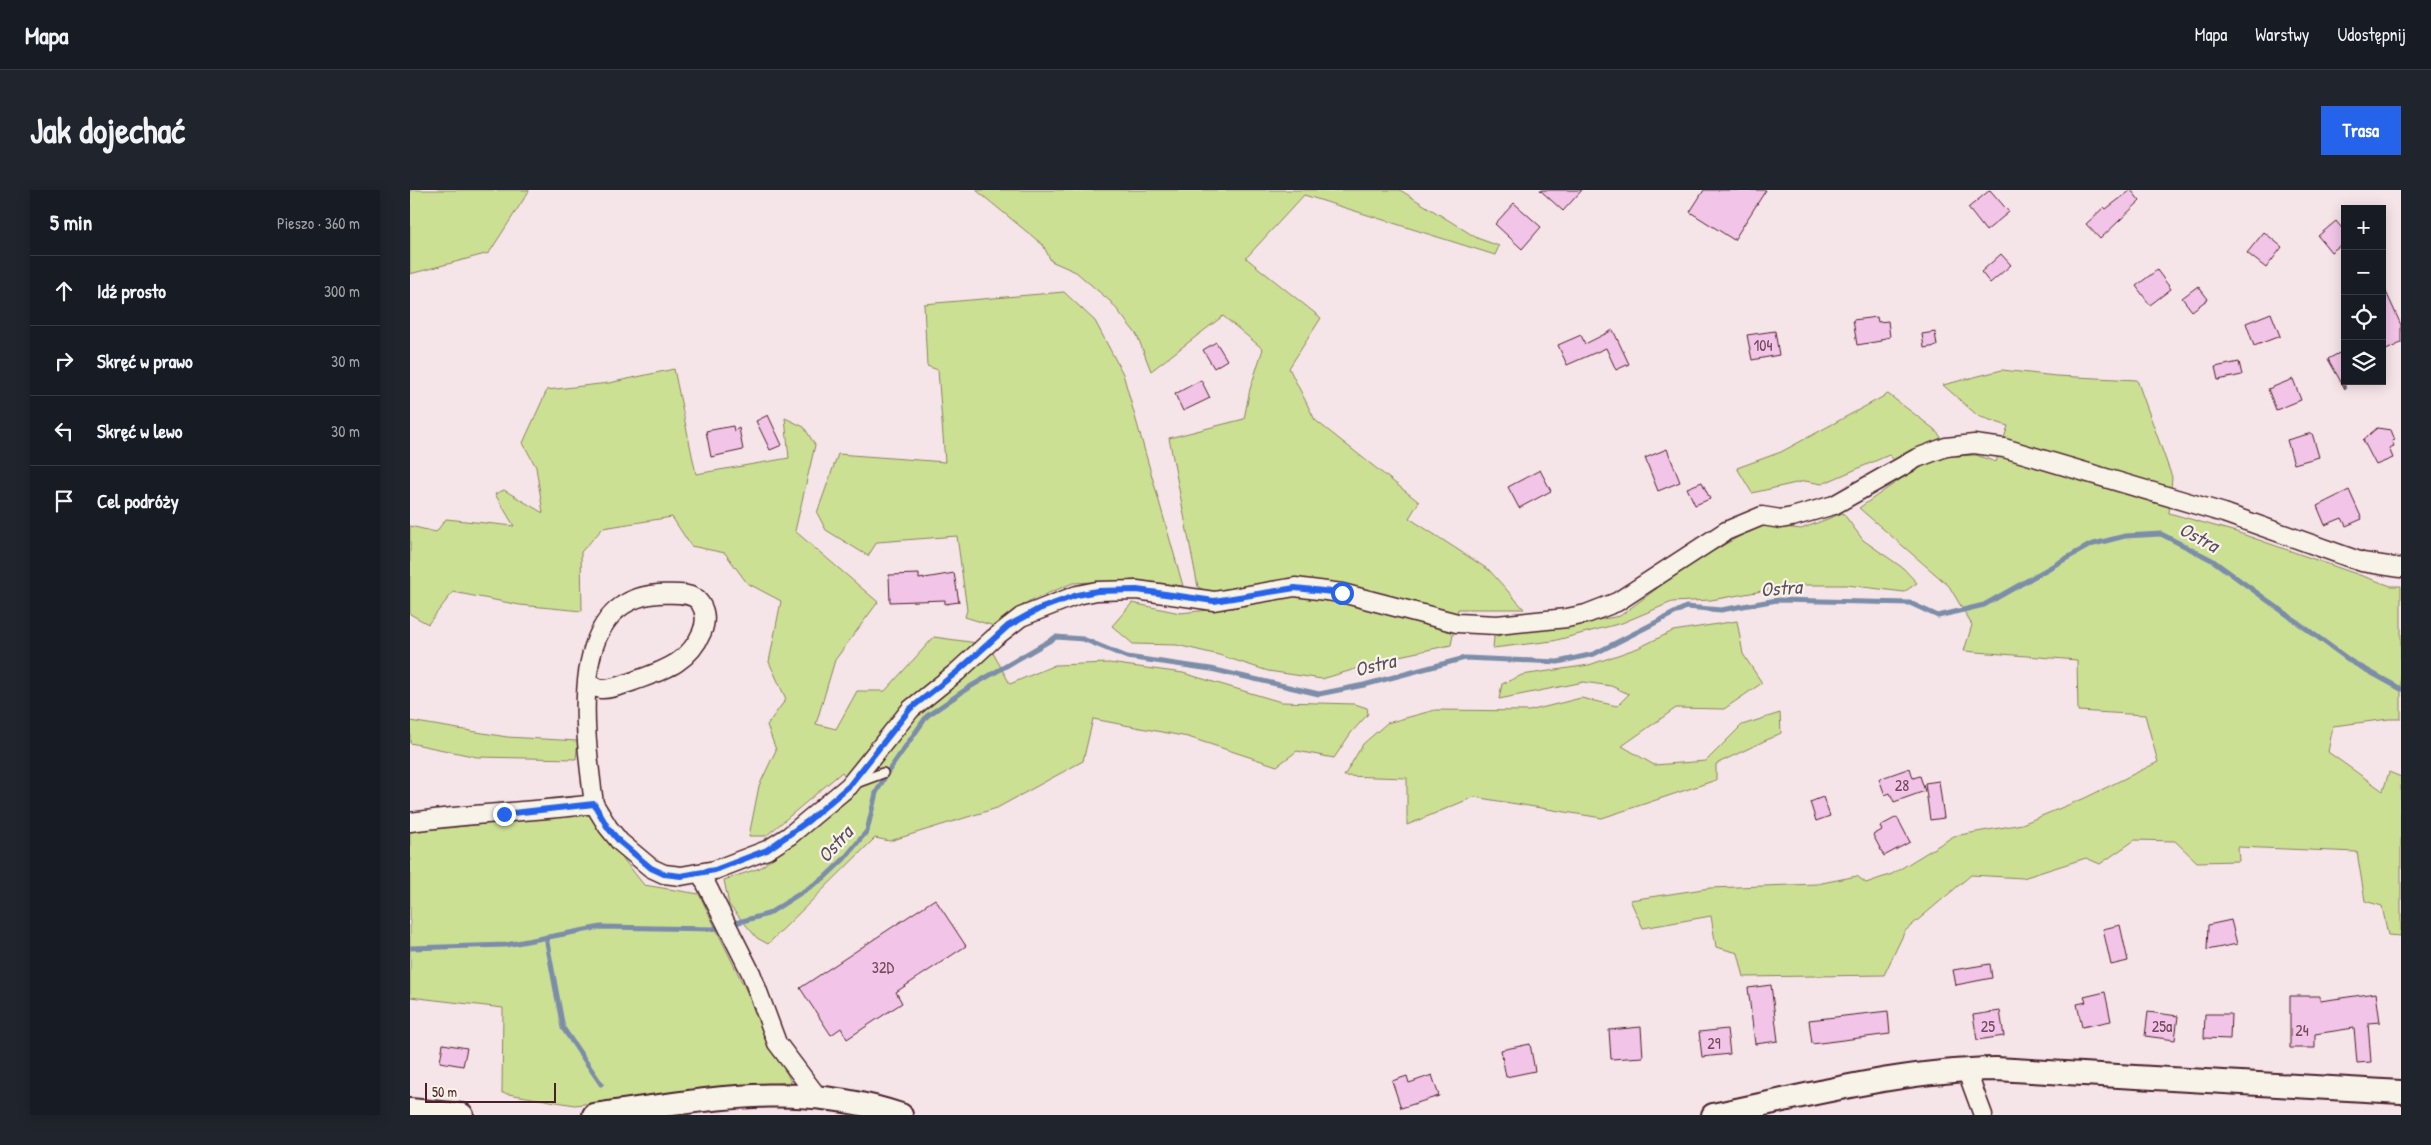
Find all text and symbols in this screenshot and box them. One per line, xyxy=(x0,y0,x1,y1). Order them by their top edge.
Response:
text: Mapa xyxy=(25,19,68,51)
text: Mapa xyxy=(2195,22,2227,47)
text: Warstwy xyxy=(2255,22,2309,47)
text: Udostępnij xyxy=(2337,22,2406,47)
button: Trasa xyxy=(2321,106,2401,155)
text: Jak dojechać xyxy=(30,107,185,154)
map controls xyxy=(2341,205,2386,385)
button: + xyxy=(2341,205,2386,250)
text: 5 min xyxy=(50,208,92,237)
text: Pieszo · 360 m xyxy=(277,212,360,234)
button: − xyxy=(2341,250,2386,295)
icon: ahead xyxy=(50,277,78,305)
text: Idź prosto xyxy=(97,278,166,304)
text: 300 m xyxy=(324,280,360,302)
button: locate xyxy=(2341,295,2386,340)
house number: 104 xyxy=(1754,334,1772,356)
button: layers xyxy=(2341,340,2386,385)
icon: right xyxy=(50,347,78,375)
text: Skręć w prawo xyxy=(97,348,193,374)
text: 30 m xyxy=(331,350,360,372)
icon: left xyxy=(50,417,78,445)
text: Skręć w lewo xyxy=(97,418,182,444)
text: 30 m xyxy=(331,420,360,442)
icon: arrive xyxy=(50,487,78,515)
text: Cel podróży xyxy=(97,488,179,514)
water label: Ostra xyxy=(2175,515,2226,559)
water label: Ostra xyxy=(1759,572,1805,602)
route start xyxy=(1331,582,1354,605)
water label: Ostra xyxy=(1352,646,1400,683)
house number: 28 xyxy=(1895,774,1909,796)
route end xyxy=(493,803,516,826)
water label: Ostra xyxy=(811,818,860,868)
house number: 32D xyxy=(872,956,895,978)
house number: 25 xyxy=(1981,1015,1995,1037)
house number: 25a xyxy=(2152,1015,2172,1037)
house number: 24 xyxy=(2295,1019,2309,1041)
house number: 29 xyxy=(1707,1032,1721,1054)
scale bar xyxy=(425,1080,556,1103)
text: 50 m xyxy=(432,1082,457,1101)

